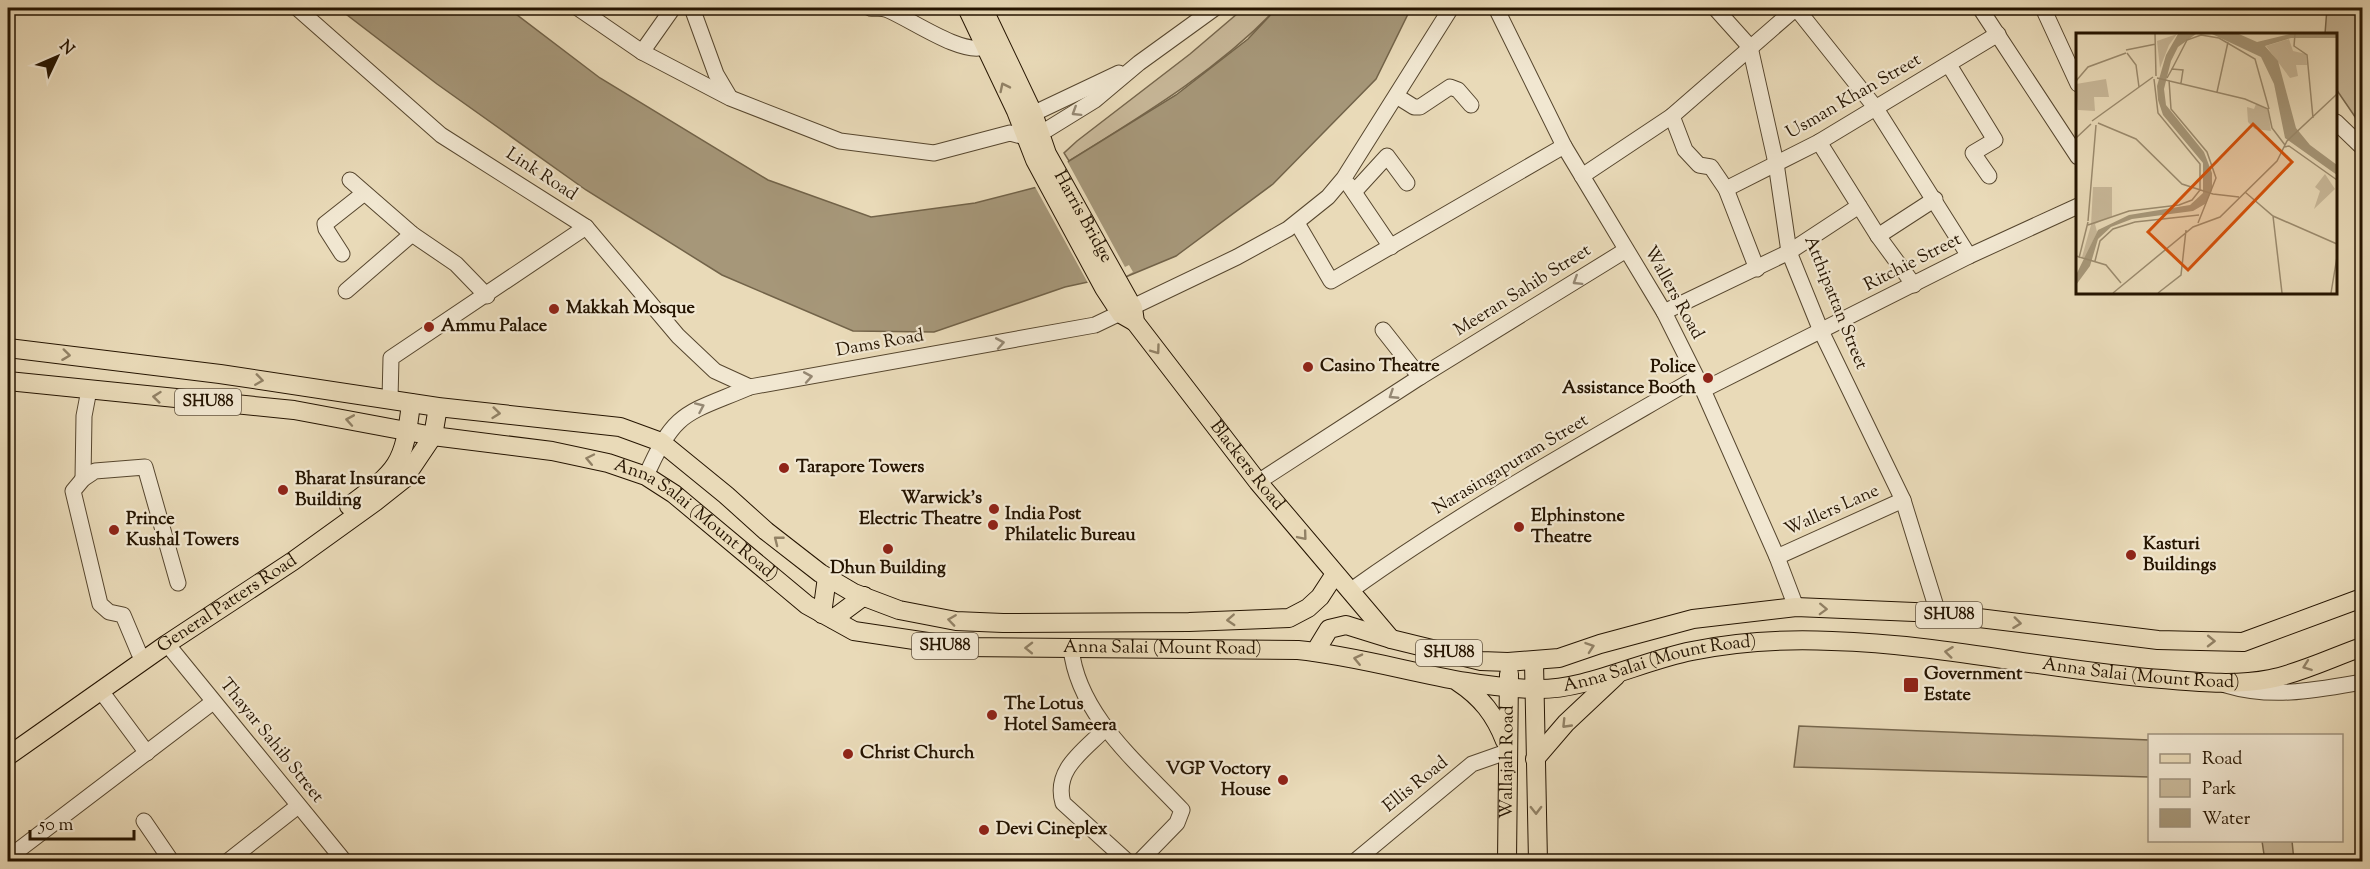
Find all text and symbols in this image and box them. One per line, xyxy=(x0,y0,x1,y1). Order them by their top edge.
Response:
north arrow xyxy=(27,27,87,87)
inset map xyxy=(2076,33,2337,294)
text: N xyxy=(53,36,79,61)
street label: Usman Khan Street xyxy=(1782,48,1926,146)
one-way arrow xyxy=(1000,82,1012,93)
one-way arrow xyxy=(1072,104,1082,116)
street label: Link Road xyxy=(500,142,582,208)
street label: Harris Bridge xyxy=(1046,166,1119,268)
street label: Ritchie Street xyxy=(1860,227,1966,299)
street label: Atthipattan Street xyxy=(1796,232,1874,374)
street label: Meeran Sahib Street xyxy=(1449,238,1597,344)
street label: Wallers Road xyxy=(1637,241,1709,345)
one-way arrow xyxy=(1573,273,1583,285)
place label: Makkah Mosque xyxy=(566,296,696,322)
marker: Makkah Mosque xyxy=(547,302,561,316)
place label: Ammu Palace xyxy=(441,314,548,340)
marker: Ammu Palace xyxy=(422,320,436,334)
street label: Dams Road xyxy=(834,323,926,365)
one-way arrow xyxy=(995,337,1005,350)
one-way arrow xyxy=(1148,343,1159,354)
one-way arrow xyxy=(61,348,70,361)
place label: Casino Theatre xyxy=(1320,354,1440,380)
place label: Police Assistance Booth xyxy=(1562,355,1697,402)
marker: Casino Theatre xyxy=(1301,360,1315,374)
one-way arrow xyxy=(803,371,813,383)
marker: Police Assistance Booth xyxy=(1701,371,1715,385)
one-way arrow xyxy=(254,373,264,385)
one-way arrow xyxy=(1389,387,1399,399)
road number: SHU88 xyxy=(175,389,241,415)
one-way arrow xyxy=(152,391,161,404)
one-way arrow xyxy=(694,403,705,415)
one-way arrow xyxy=(492,406,501,419)
street label: Narasingapuram Street xyxy=(1428,408,1594,522)
one-way arrow xyxy=(346,414,356,427)
street label: Blackers Road xyxy=(1202,415,1290,517)
one-way arrow xyxy=(585,453,595,466)
street label: Anna Salai (Mount Road) xyxy=(610,453,783,588)
place label: Tarapore Towers xyxy=(796,455,924,481)
marker: Tarapore Towers xyxy=(777,461,791,475)
place label: Bharat Insurance Building xyxy=(295,467,426,514)
street label: Wallers Lane xyxy=(1781,479,1883,543)
marker: Bharat Insurance Building xyxy=(276,483,290,497)
place label: Warwick's Electric Theatre xyxy=(859,486,983,533)
marker: Warwick's Electric Theatre xyxy=(987,502,1001,516)
place label: India Post Philatelic Bureau xyxy=(1005,502,1136,549)
place label: Elphinstone Theatre xyxy=(1531,504,1625,551)
place label: Prince Kushal Towers xyxy=(126,507,239,554)
marker: India Post Philatelic Bureau xyxy=(986,518,1000,532)
marker: Elphinstone Theatre xyxy=(1512,520,1526,534)
marker: Prince Kushal Towers xyxy=(107,523,121,537)
one-way arrow xyxy=(1295,529,1306,540)
place label: Kasturi Buildings xyxy=(2143,532,2216,579)
one-way arrow xyxy=(773,537,784,548)
marker: Dhun Building xyxy=(881,542,895,556)
street label: General Patters Road xyxy=(152,548,303,660)
marker: Kasturi Buildings xyxy=(2124,548,2138,562)
place label: Dhun Building xyxy=(830,556,946,582)
one-way arrow xyxy=(1818,602,1827,615)
road number: SHU88 xyxy=(1916,602,1982,628)
one-way arrow xyxy=(947,614,957,626)
one-way arrow xyxy=(1226,614,1235,627)
one-way arrow xyxy=(2013,616,2022,629)
street label: Anna Salai (Mount Road) xyxy=(1561,629,1757,700)
road number: SHU88 xyxy=(912,633,978,659)
street label: Anna Salai (Mount Road) xyxy=(1063,635,1262,663)
one-way arrow xyxy=(2207,635,2216,648)
road number: SHU88 xyxy=(1416,640,1482,666)
one-way arrow xyxy=(1025,642,1034,654)
one-way arrow xyxy=(1584,642,1595,655)
one-way arrow xyxy=(1944,646,1953,658)
street label: Anna Salai (Mount Road) xyxy=(2040,652,2240,696)
one-way arrow xyxy=(1353,654,1363,667)
one-way arrow xyxy=(2303,659,2313,672)
place label: Government Estate xyxy=(1924,662,2023,709)
street label: Thayar Sahib Street xyxy=(213,673,329,809)
marker: Government Estate xyxy=(1902,676,1920,694)
place label: The Lotus Hotel Sameera xyxy=(1004,692,1118,739)
street label: Wallajah Road xyxy=(1494,705,1522,819)
marker: The Lotus Hotel Sameera xyxy=(985,708,999,722)
one-way arrow xyxy=(1562,717,1573,727)
legend xyxy=(2148,734,2343,842)
place label: Christ Church xyxy=(860,741,975,767)
marker: Christ Church xyxy=(841,747,855,761)
text: Road xyxy=(2202,747,2242,773)
street label: Ellis Road xyxy=(1378,751,1454,819)
place label: VGP Voctory House xyxy=(1166,757,1272,804)
marker: VGP Voctory House xyxy=(1276,773,1290,787)
text: Park xyxy=(2202,777,2237,803)
scale bar xyxy=(30,803,134,841)
one-way arrow xyxy=(1530,806,1542,815)
text: Water xyxy=(2202,807,2251,833)
text: 50 m xyxy=(38,813,74,839)
place label: Devi Cineplex xyxy=(996,817,1108,843)
marker: Devi Cineplex xyxy=(977,823,991,837)

